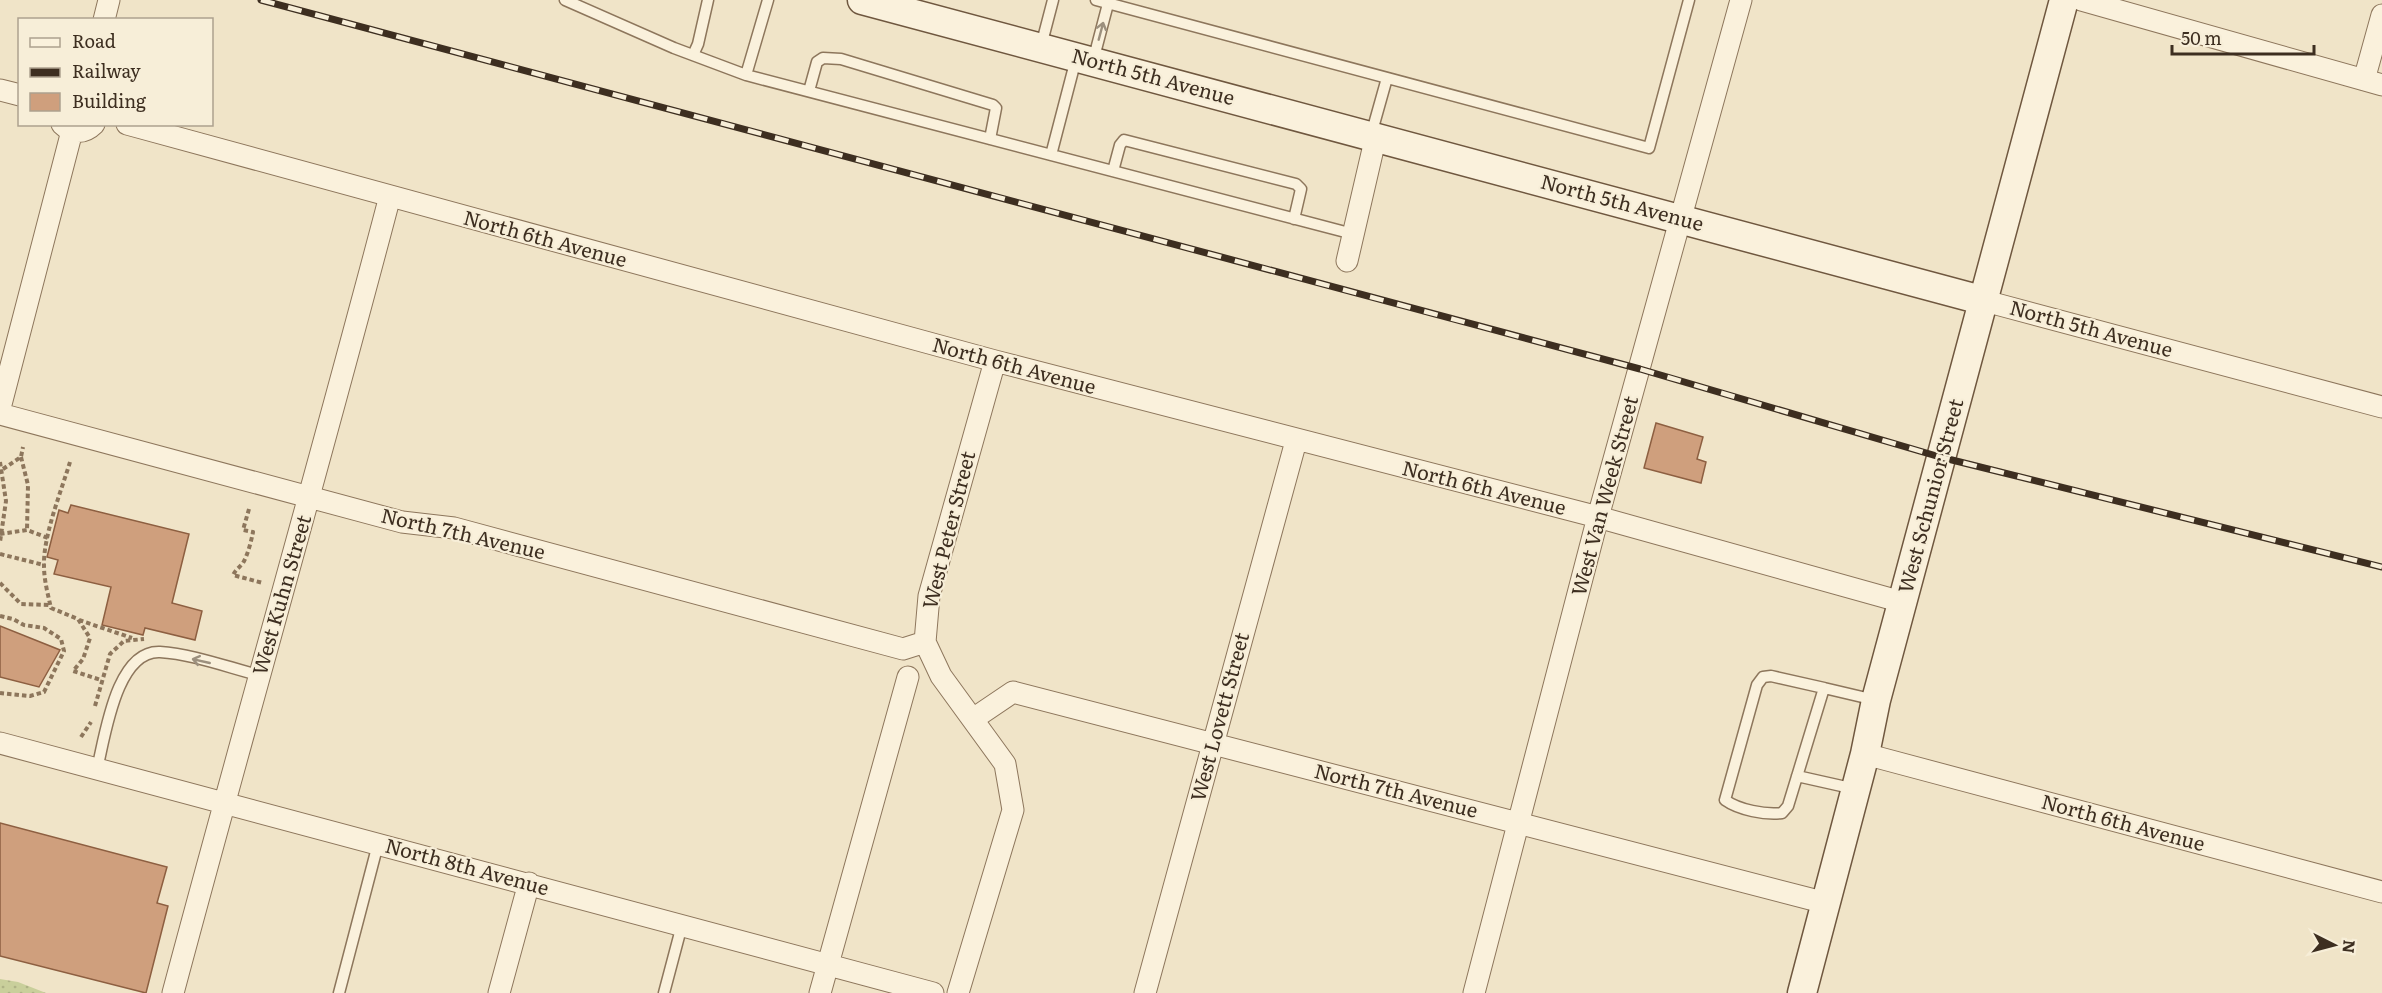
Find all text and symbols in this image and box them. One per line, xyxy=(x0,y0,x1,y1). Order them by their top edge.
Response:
legend xyxy=(18,18,213,126)
scale bar xyxy=(2172,18,2314,56)
one-way arrow xyxy=(1096,21,1108,40)
text: 50 m xyxy=(2181,24,2222,51)
text: Road xyxy=(72,27,116,54)
street label: North 5th Avenue xyxy=(1069,39,1238,111)
text: Railway xyxy=(72,57,141,84)
text: Building xyxy=(72,87,147,114)
street label: North 5th Avenue xyxy=(1538,165,1707,237)
street label: North 6th Avenue xyxy=(460,201,631,273)
street label: North 5th Avenue xyxy=(2007,291,2176,363)
street label: North 6th Avenue xyxy=(929,328,1100,400)
street label: West Van Week Street xyxy=(1562,392,1644,599)
street label: West Schunior Street xyxy=(1889,395,1969,596)
street label: West Peter Street xyxy=(913,447,981,612)
street label: North 6th Avenue xyxy=(1399,451,1570,521)
street label: North 7th Avenue xyxy=(378,499,549,566)
street label: West Kuhn Street xyxy=(243,511,317,678)
street label: West Lovett Street xyxy=(1181,629,1255,804)
one-way arrow xyxy=(192,655,211,667)
street label: North 7th Avenue xyxy=(1312,754,1481,824)
street label: North 6th Avenue xyxy=(2038,785,2209,857)
street label: North 8th Avenue xyxy=(382,829,553,901)
north arrow xyxy=(2304,915,2364,975)
text: N xyxy=(2337,939,2363,955)

